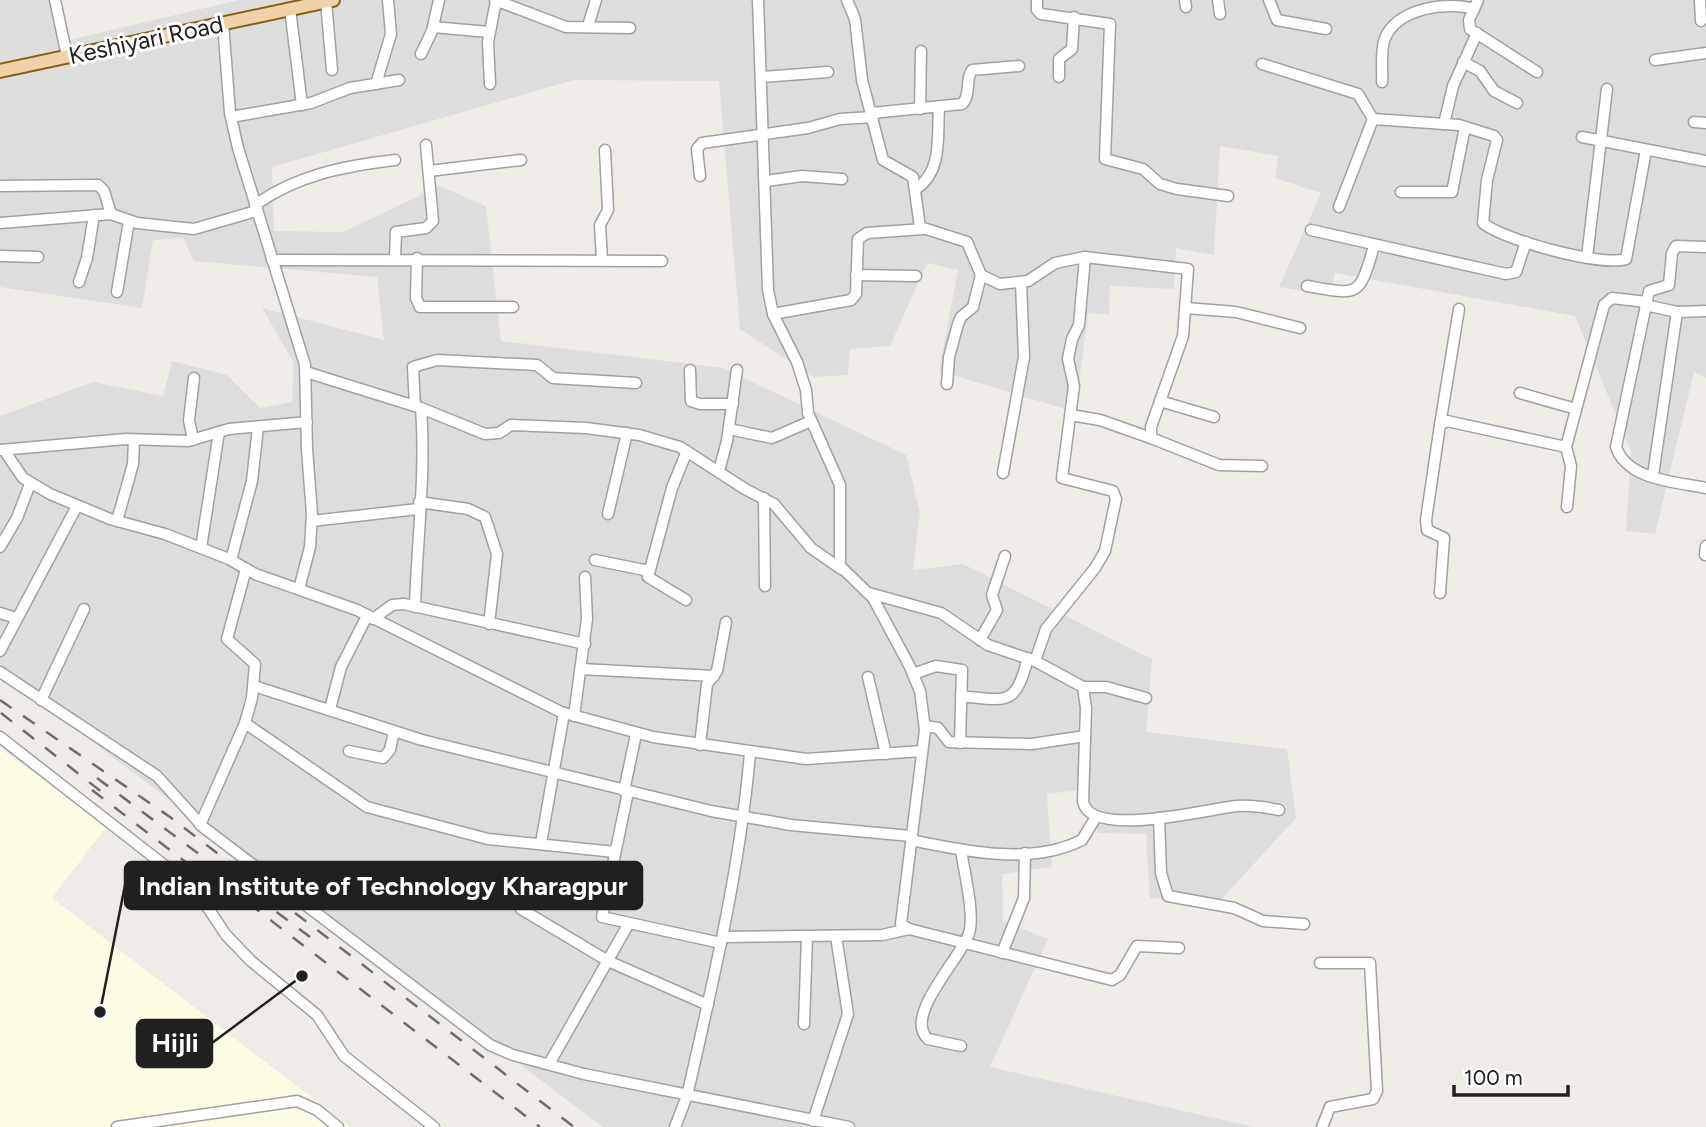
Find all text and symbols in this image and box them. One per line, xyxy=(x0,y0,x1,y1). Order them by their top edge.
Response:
street label: Keshiyari Road xyxy=(66,9,226,70)
callout: Indian Institute of Technology Kharagpur xyxy=(125,862,642,909)
text: Indian Institute of Technology Kharagpur xyxy=(138,870,628,902)
callout: Hijli xyxy=(137,1020,212,1067)
text: Hijli xyxy=(151,1027,199,1059)
scale bar xyxy=(1454,1054,1568,1098)
text: 100 m xyxy=(1464,1065,1523,1090)

